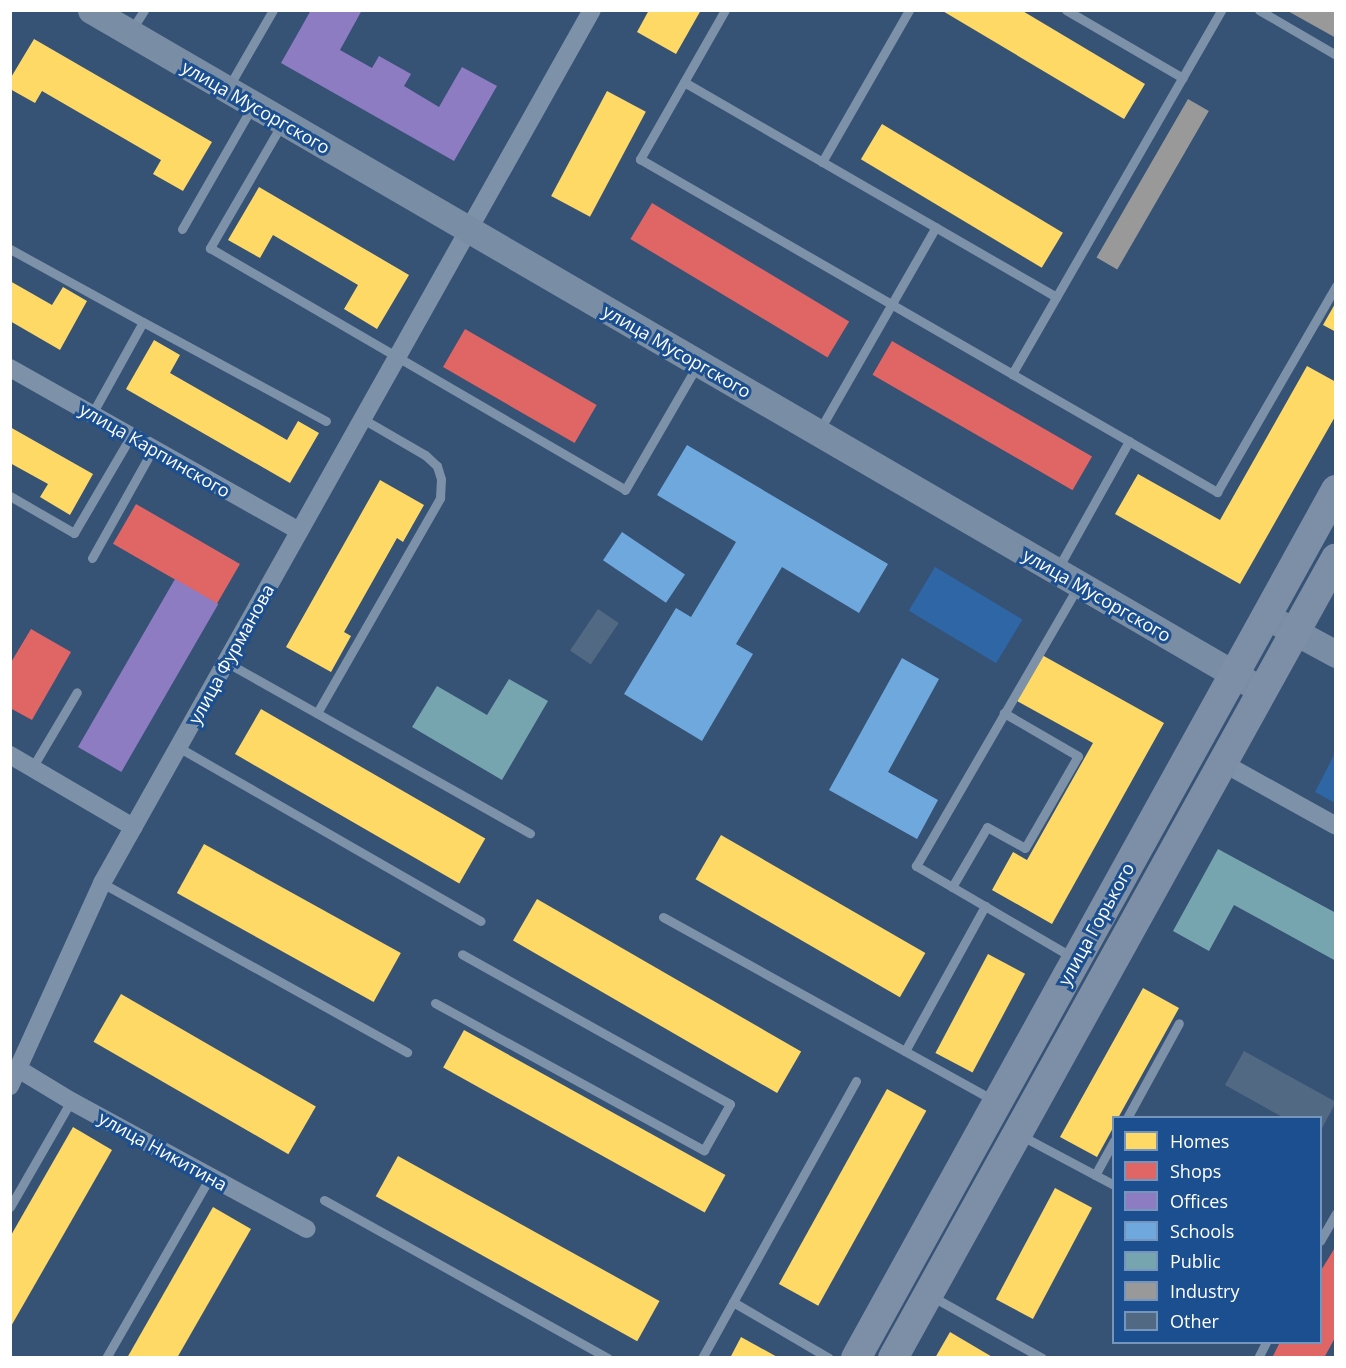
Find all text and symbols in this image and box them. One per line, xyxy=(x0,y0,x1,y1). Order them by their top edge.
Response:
street label: улица Мусоргского xyxy=(178,56,334,158)
street label: улица Мусоргского xyxy=(599,300,755,402)
street label: улица Карпинского xyxy=(76,398,234,502)
street label: улица Мусоргского xyxy=(1019,544,1175,646)
street label: улица Фурманова xyxy=(184,580,278,728)
street label: улица Горького xyxy=(1053,859,1139,989)
street label: улица Никитина xyxy=(95,1107,231,1195)
legend xyxy=(1112,1116,1322,1344)
text: Homes xyxy=(1170,1129,1229,1153)
text: Shops xyxy=(1170,1159,1221,1183)
text: Offices xyxy=(1170,1189,1228,1213)
text: Schools xyxy=(1170,1219,1234,1243)
text: Public xyxy=(1170,1249,1221,1273)
text: Industry xyxy=(1170,1279,1240,1303)
text: Other xyxy=(1170,1309,1219,1333)

